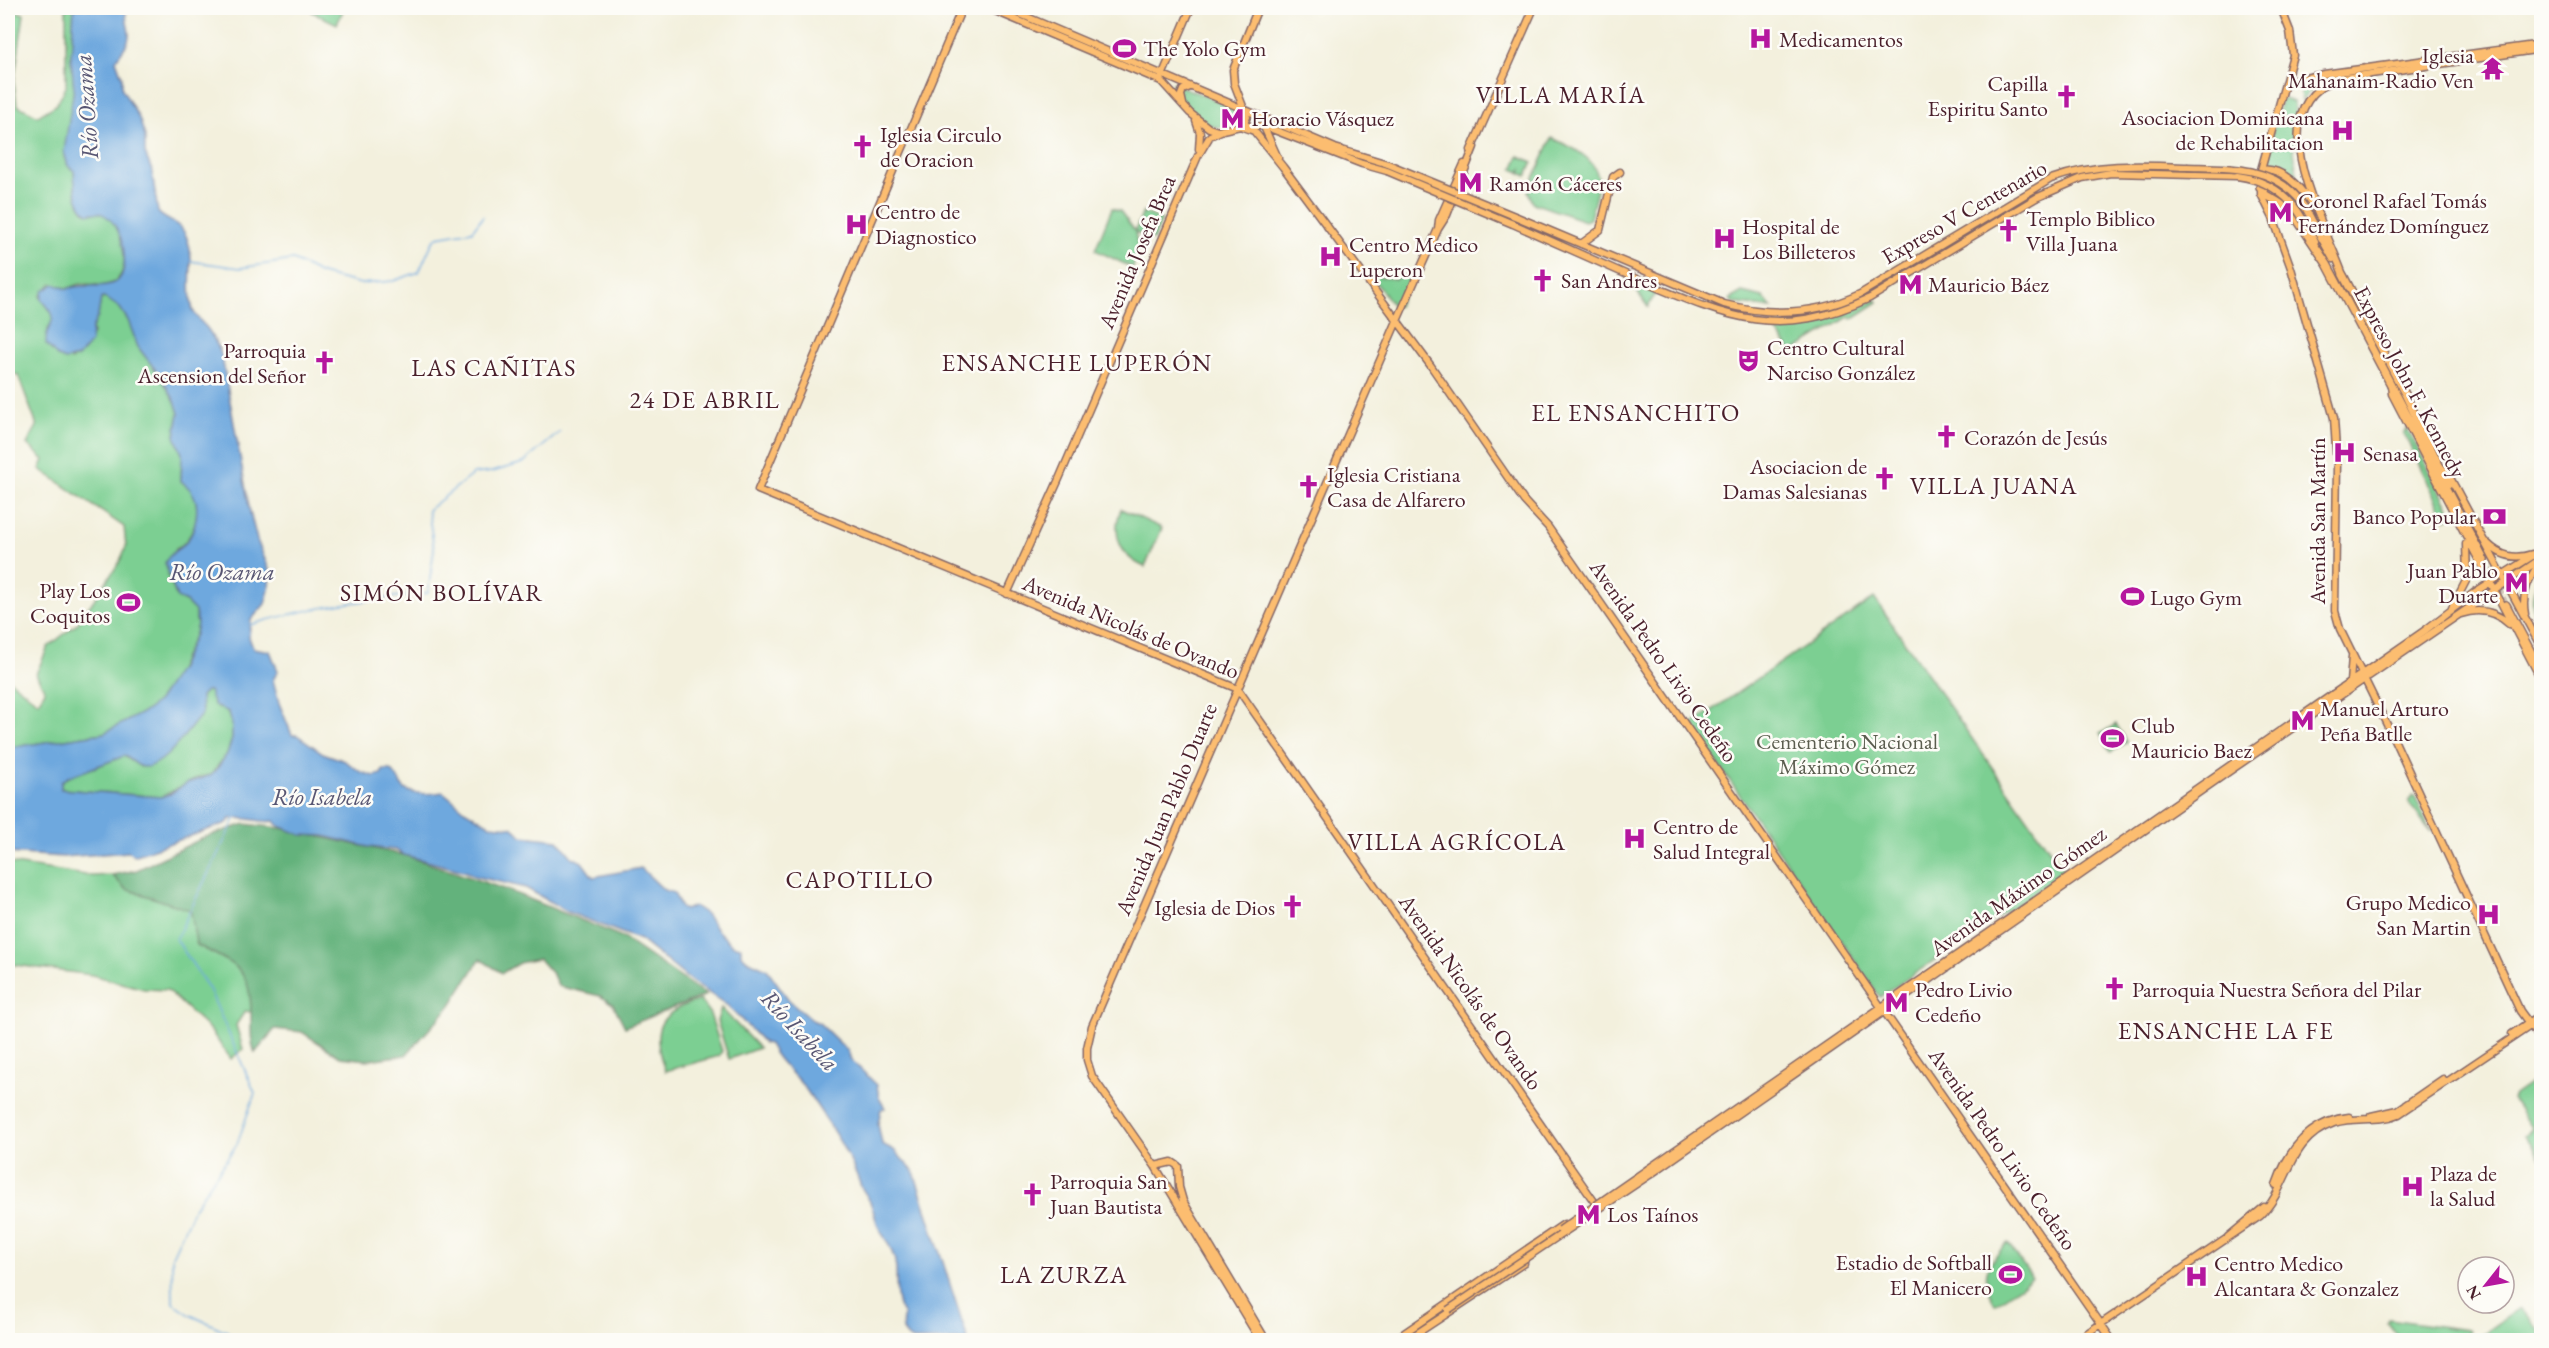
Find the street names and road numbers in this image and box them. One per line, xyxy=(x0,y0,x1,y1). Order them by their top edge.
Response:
street label: Expreso V Centenario xyxy=(1876,153,2052,271)
street label: Avenida Josefa Brea xyxy=(1091,171,1182,334)
street label: Expreso John F. Kennedy xyxy=(2347,281,2473,483)
street label: Avenida San Martín xyxy=(2303,437,2332,606)
street label: Avenida Pedro Livio Cedeño xyxy=(1583,553,1745,768)
street label: Avenida Nicolás de Ovando xyxy=(1017,568,1244,686)
street label: Avenida Juan Pablo Duarte xyxy=(1108,698,1224,920)
street label: Avenida Máximo Gómez xyxy=(1923,819,2112,963)
street label: Avenida Nicolás de Ovando xyxy=(1392,888,1550,1096)
street label: Avenida Pedro Livio Cedeño xyxy=(1922,1041,2084,1256)

